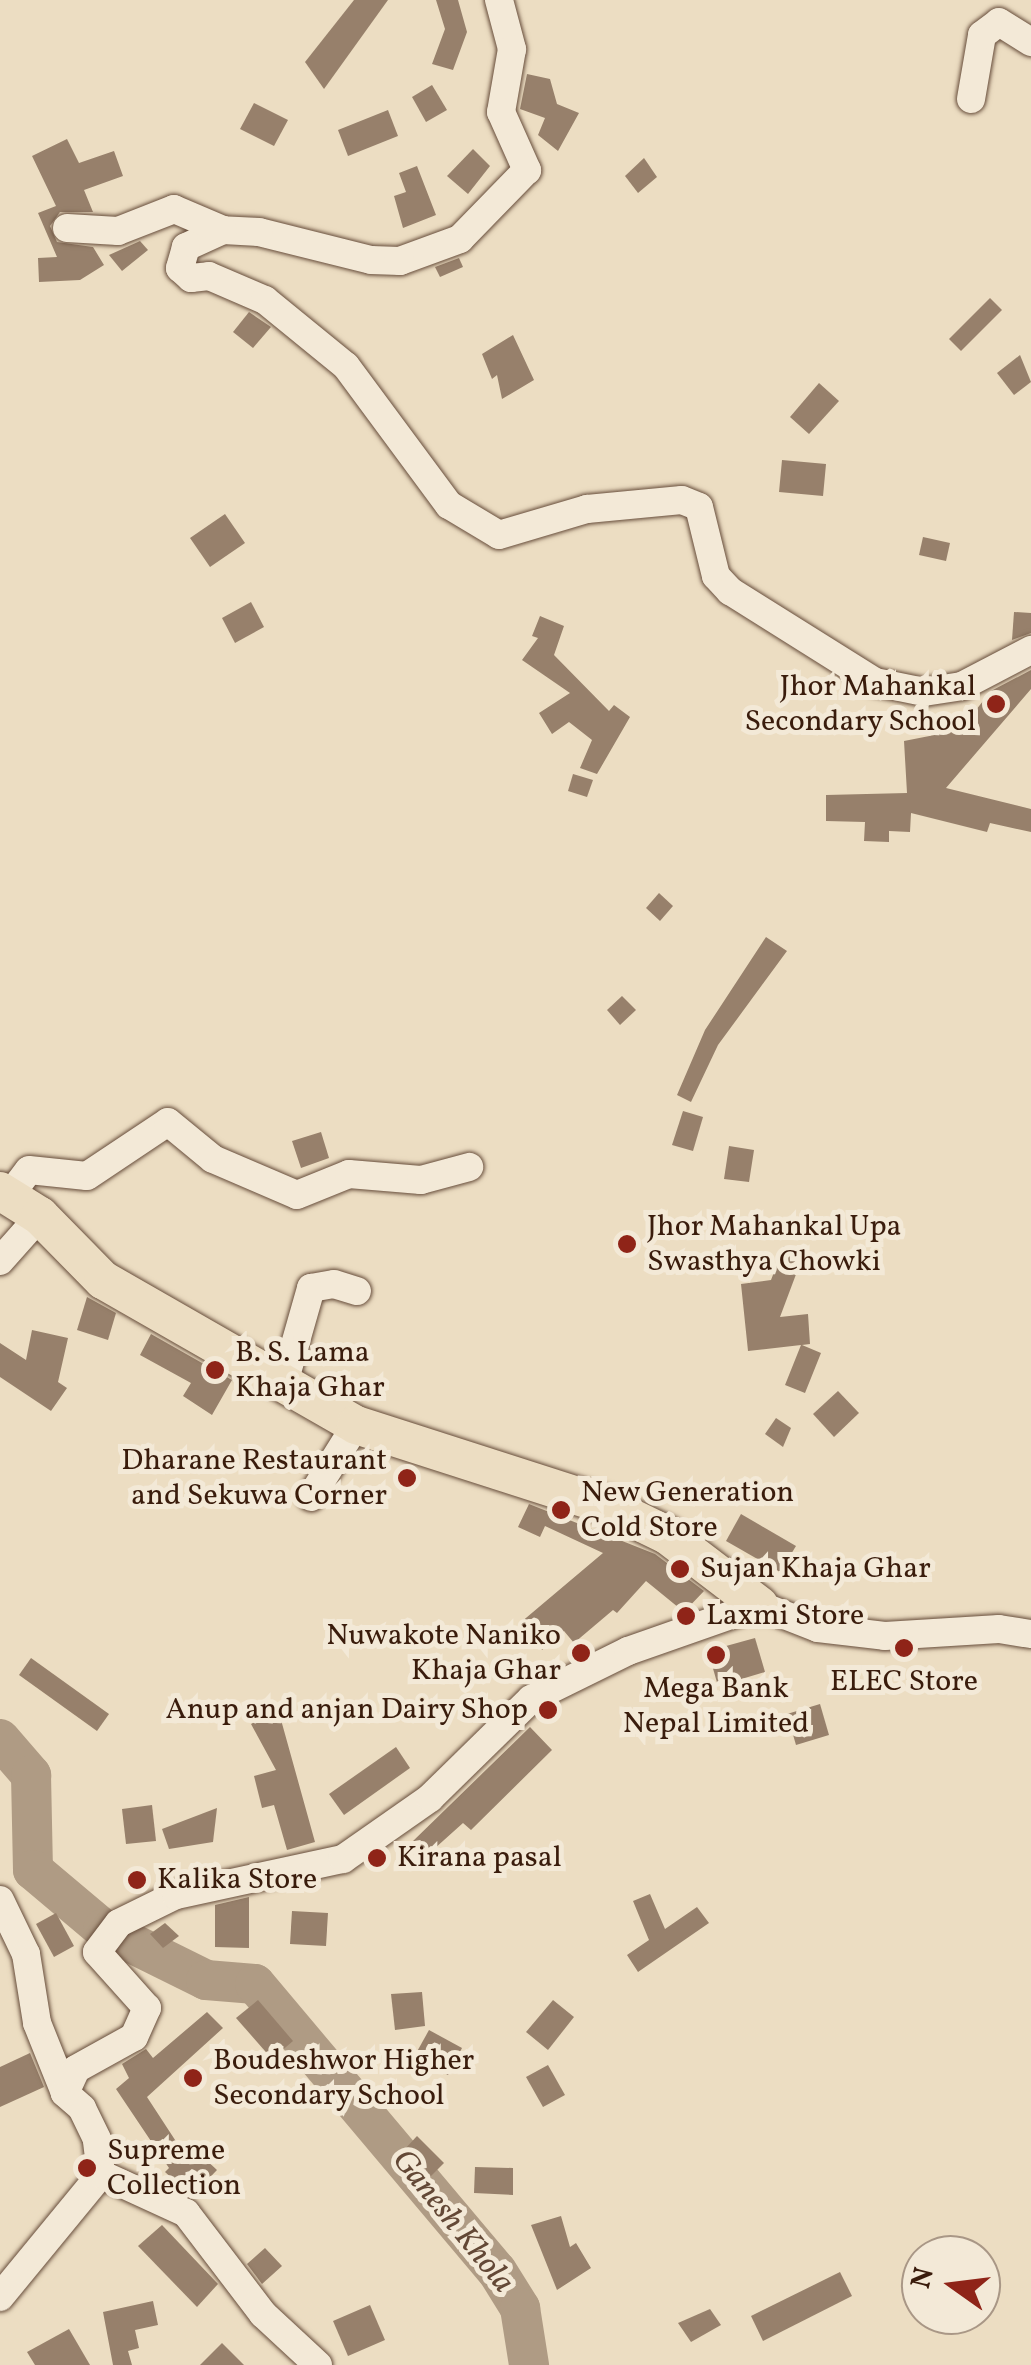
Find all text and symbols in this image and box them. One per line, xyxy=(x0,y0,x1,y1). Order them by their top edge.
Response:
place label: Jhor Mahankal Secondary School xyxy=(744,669,976,740)
marker: Jhor Mahankal Secondary School xyxy=(985,693,1007,715)
place label: Jhor Mahankal Upa Swasthya Chowki xyxy=(647,1209,902,1280)
marker: Jhor Mahankal Upa Swasthya Chowki xyxy=(616,1233,638,1255)
place label: B. S. Lama Khaja Ghar xyxy=(235,1335,385,1406)
marker: B. S. Lama Khaja Ghar xyxy=(204,1359,226,1381)
place label: Dharane Restaurant and Sekuwa Corner xyxy=(121,1443,387,1514)
marker: Dharane Restaurant and Sekuwa Corner xyxy=(396,1467,418,1489)
place label: New Generation Cold Store xyxy=(581,1475,795,1546)
marker: New Generation Cold Store xyxy=(550,1499,572,1521)
place label: Sujan Khaja Ghar xyxy=(700,1551,931,1587)
marker: Sujan Khaja Ghar xyxy=(669,1558,691,1580)
place label: Laxmi Store xyxy=(706,1598,864,1634)
marker: Laxmi Store xyxy=(675,1605,697,1627)
place label: Nuwakote Naniko Khaja Ghar xyxy=(326,1618,561,1688)
marker: ELEC Store xyxy=(893,1637,915,1659)
marker: Nuwakote Naniko Khaja Ghar xyxy=(570,1642,592,1664)
marker: Mega Bank Nepal Limited xyxy=(705,1644,727,1666)
place label: ELEC Store xyxy=(830,1664,978,1700)
place label: Mega Bank Nepal Limited xyxy=(623,1671,809,1742)
place label: Anup and anjan Dairy Shop xyxy=(165,1692,528,1728)
marker: Anup and anjan Dairy Shop xyxy=(537,1699,559,1721)
place label: Kirana pasal xyxy=(397,1840,562,1876)
marker: Kirana pasal xyxy=(366,1847,388,1869)
place label: Kalika Store xyxy=(157,1862,317,1898)
marker: Kalika Store xyxy=(126,1869,148,1891)
place label: Boudeshwor Higher Secondary School xyxy=(213,2043,474,2114)
marker: Boudeshwor Higher Secondary School xyxy=(182,2067,204,2089)
place label: Supreme Collection xyxy=(107,2133,241,2204)
water label: Ganesh Khola xyxy=(383,2143,521,2301)
marker: Supreme Collection xyxy=(76,2157,98,2179)
north arrow xyxy=(901,2235,1001,2335)
text: N xyxy=(902,2264,945,2293)

